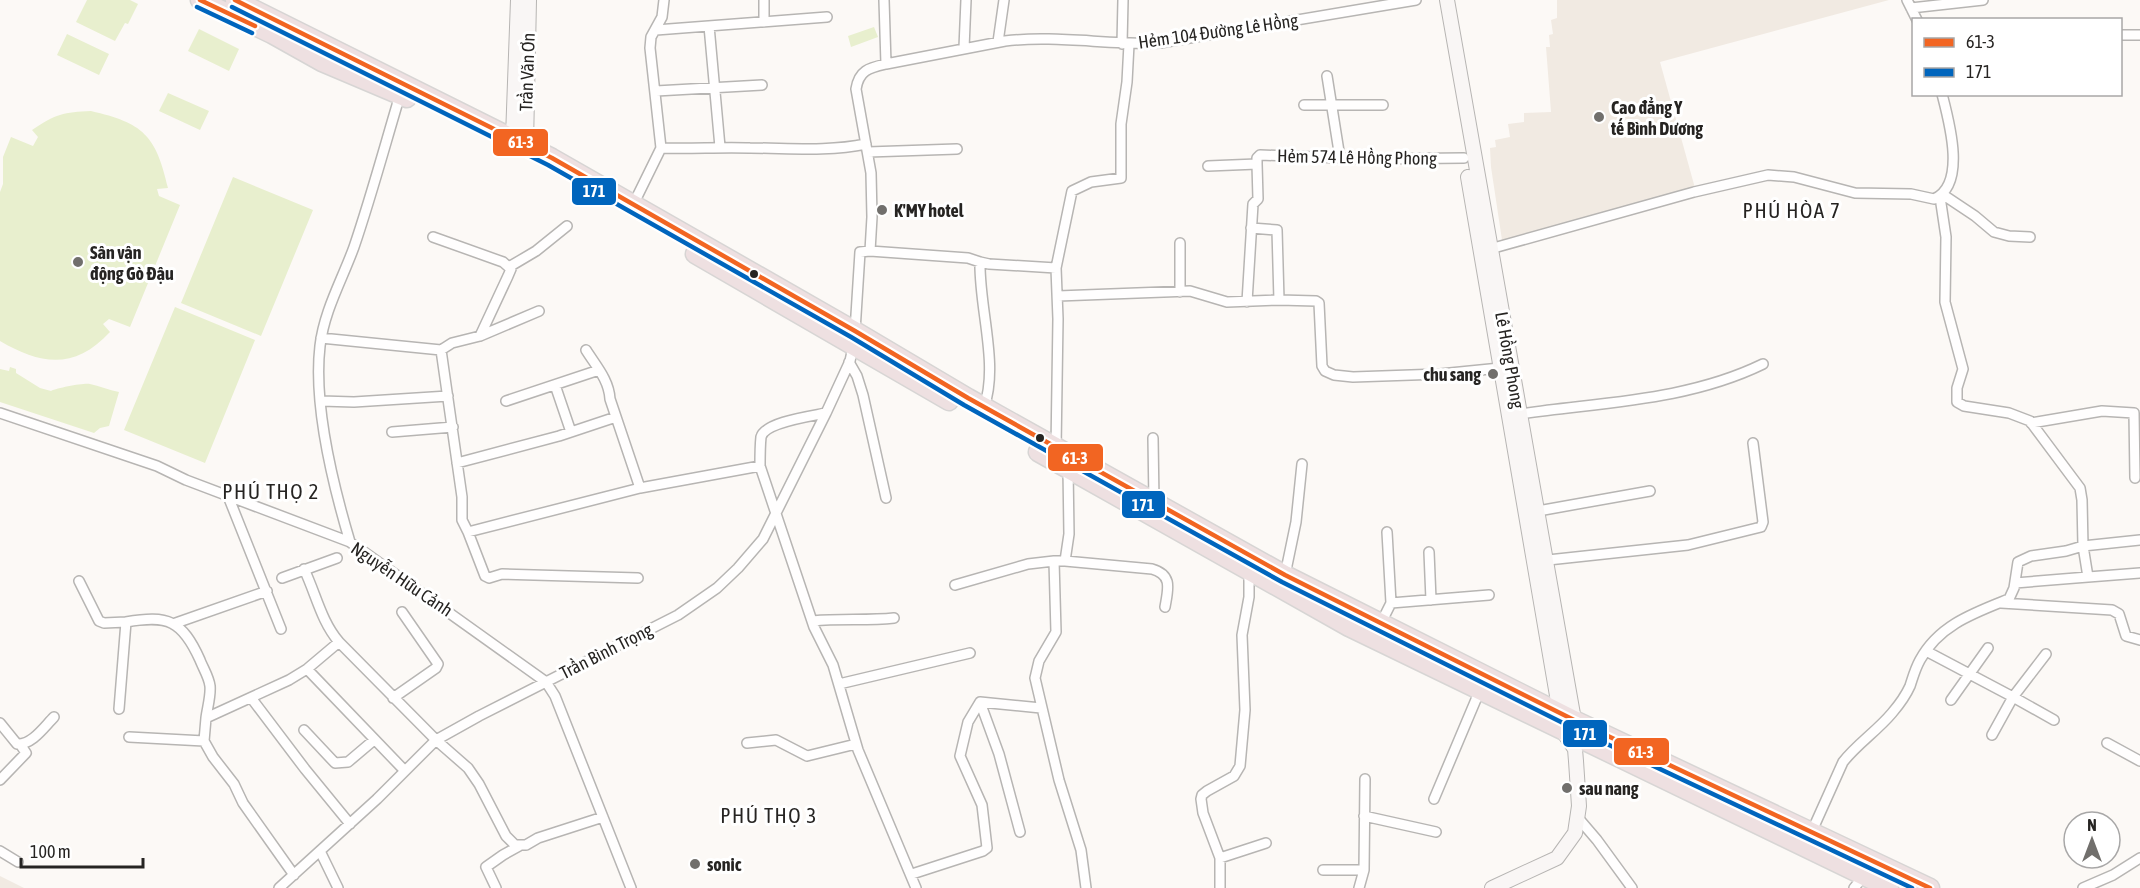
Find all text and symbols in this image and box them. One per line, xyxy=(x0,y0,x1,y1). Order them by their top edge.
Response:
street label: Hẻm 104 Đường Lê Hồng xyxy=(1137,8,1299,53)
legend xyxy=(1912,18,2122,96)
text: 61-3 xyxy=(1966,31,1995,52)
street label: Trần Văn Ơn xyxy=(514,32,539,112)
text: 171 xyxy=(1966,61,1991,82)
place label: Cao đẳng Y tế Bình Dương xyxy=(1610,97,1703,139)
marker: Cao đẳng Y tế Bình Dương xyxy=(1592,110,1606,124)
line badge: 61-3 xyxy=(492,128,549,157)
text: 61-3 xyxy=(508,133,534,151)
street label: Hẻm 574 Lê Hồng Phong xyxy=(1277,144,1437,169)
line badge: 171 xyxy=(571,177,617,206)
text: 171 xyxy=(583,182,606,200)
district label: PHÚ HÒA 7 xyxy=(1743,198,1841,222)
place label: K'MY hotel xyxy=(894,200,964,221)
marker: K'MY hotel xyxy=(875,203,889,217)
place label: Sân vận động Gò Đậu xyxy=(90,242,174,284)
marker: Sân vận động Gò Đậu xyxy=(71,255,85,269)
unlabelled marker xyxy=(748,268,760,280)
street label: Lê Hồng Phong xyxy=(1491,310,1530,410)
place label: chu sang xyxy=(1423,364,1481,385)
marker: chu sang xyxy=(1486,367,1500,381)
unlabelled marker xyxy=(1034,432,1046,444)
line badge: 61-3 xyxy=(1047,443,1104,472)
text: 61-3 xyxy=(1062,449,1088,467)
district label: PHÚ THỌ 2 xyxy=(222,479,320,503)
line badge: 171 xyxy=(1121,490,1166,519)
text: 171 xyxy=(1132,496,1155,514)
street label: Nguyễn Hữu Cảnh xyxy=(347,537,457,621)
street label: Trần Bình Trọng xyxy=(556,618,656,683)
line badge: 171 xyxy=(1562,719,1608,748)
text: 171 xyxy=(1574,725,1597,743)
line badge: 61-3 xyxy=(1613,737,1670,766)
text: 61-3 xyxy=(1628,743,1654,761)
place label: sau nang xyxy=(1579,778,1639,799)
marker: sau nang xyxy=(1560,781,1574,795)
district label: PHÚ THỌ 3 xyxy=(720,803,818,827)
north arrow xyxy=(2062,810,2122,870)
text: N xyxy=(2087,816,2097,834)
scale bar xyxy=(21,831,142,869)
text: 100 m xyxy=(30,841,71,862)
place label: sonic xyxy=(707,854,742,875)
marker: sonic xyxy=(688,857,702,871)

